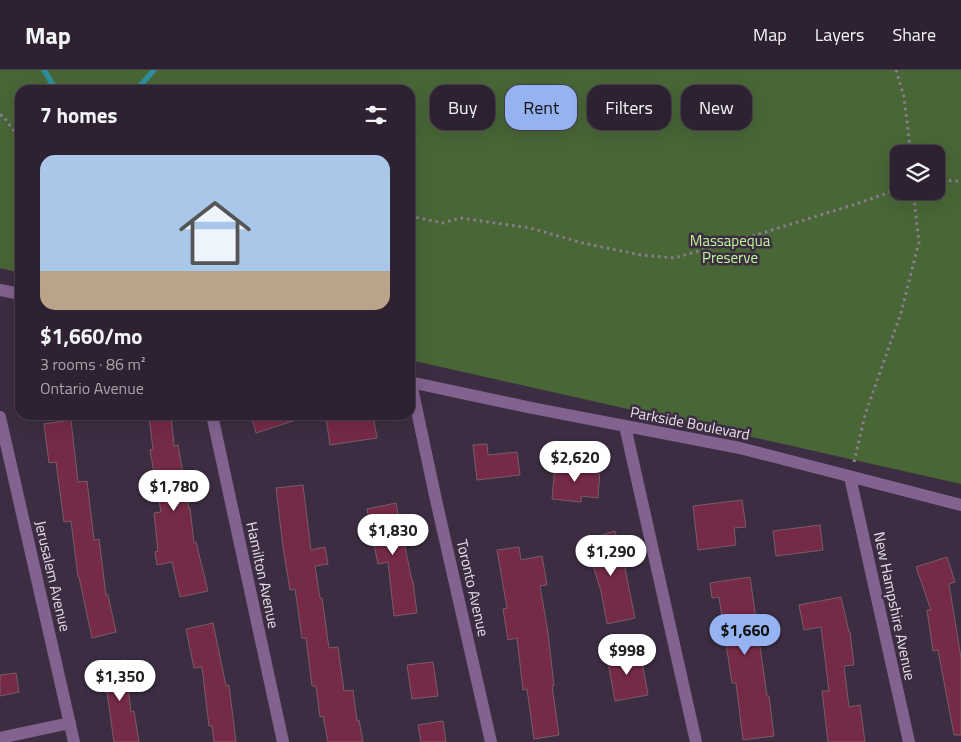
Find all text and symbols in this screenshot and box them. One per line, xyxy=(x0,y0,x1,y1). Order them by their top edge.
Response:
text: Map xyxy=(25,17,71,53)
text: Map xyxy=(753,21,787,48)
text: Layers xyxy=(815,21,864,48)
text: Share xyxy=(892,21,936,48)
chip: Buy xyxy=(430,85,495,130)
chip: Rent xyxy=(505,85,577,130)
chip: Filters xyxy=(587,85,671,130)
chip: New xyxy=(681,85,752,130)
text: 7 homes xyxy=(40,99,117,131)
icon: filters xyxy=(362,101,390,129)
map controls xyxy=(890,145,945,200)
button: layers xyxy=(890,145,945,200)
icon: home xyxy=(170,188,260,278)
park label: Massapequa Preserve xyxy=(690,229,771,269)
text: $1,660/mo xyxy=(40,320,142,352)
text: 3 rooms · 86 m² xyxy=(40,352,145,376)
text: Ontario Avenue xyxy=(40,376,144,400)
street label: Parkside Boulevard xyxy=(628,400,752,446)
pin: $2,620 xyxy=(534,440,616,483)
text: $2,620 xyxy=(550,445,600,469)
pin: $1,780 xyxy=(133,470,215,512)
text: $1,780 xyxy=(149,474,199,498)
pin: $1,830 xyxy=(352,514,434,556)
street label: Jerusalem Avenue xyxy=(29,518,77,634)
text: $1,830 xyxy=(368,518,418,542)
street label: Hamilton Avenue xyxy=(240,520,286,630)
street label: New Hampshire Avenue xyxy=(868,529,922,683)
pin: $1,290 xyxy=(570,534,652,577)
street label: Toronto Avenue xyxy=(451,537,495,639)
text: $1,290 xyxy=(586,539,636,563)
pin: $1,660 xyxy=(704,614,786,656)
text: $1,660 xyxy=(720,618,770,642)
pin: $998 xyxy=(597,634,657,676)
text: $998 xyxy=(609,638,645,662)
pin: $1,350 xyxy=(79,660,161,702)
text: $1,350 xyxy=(95,664,145,688)

